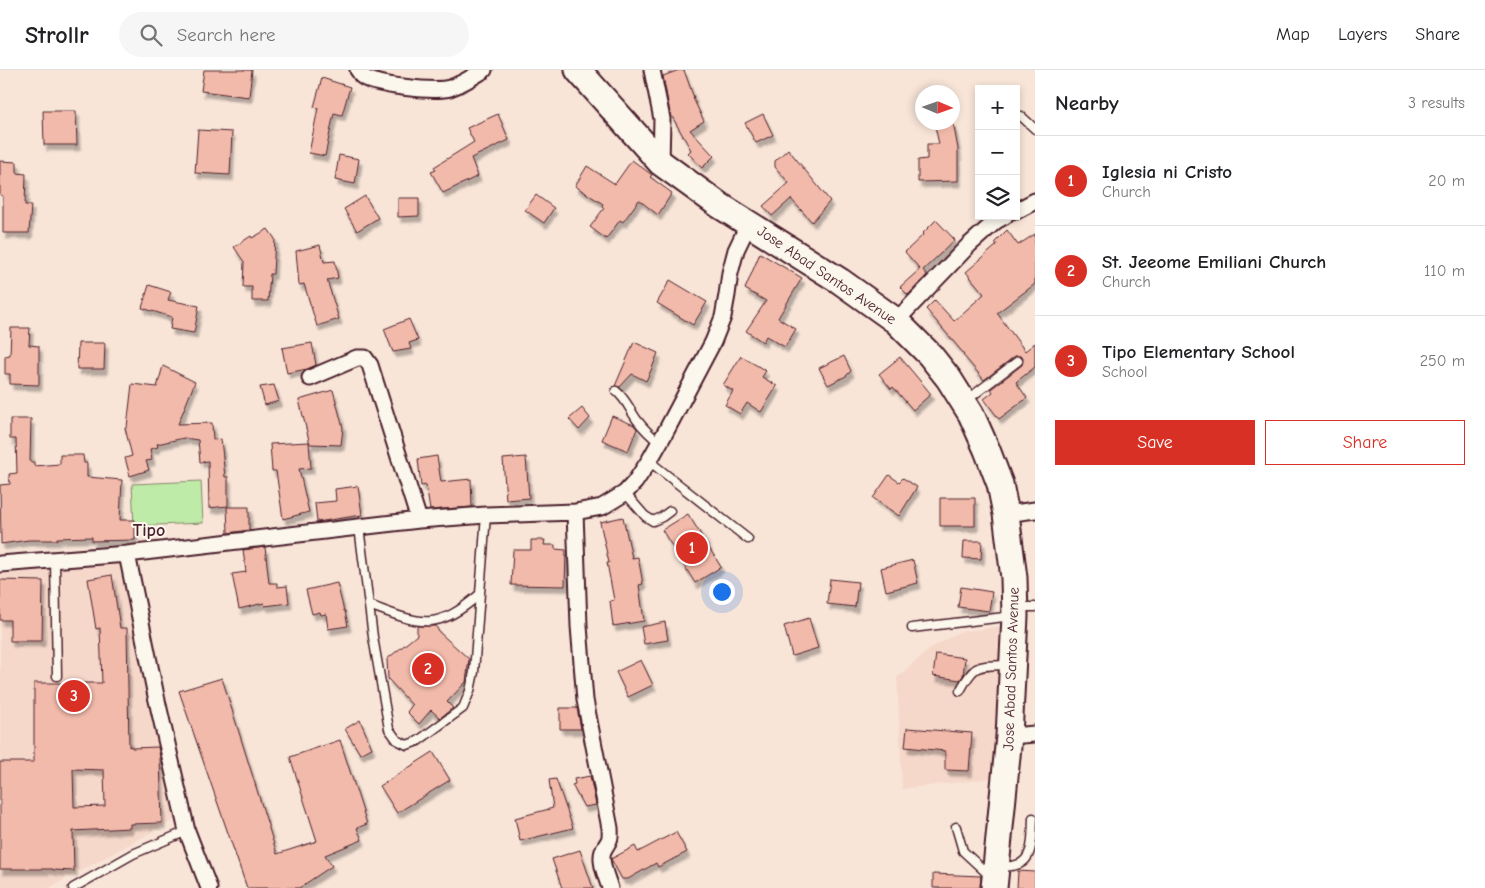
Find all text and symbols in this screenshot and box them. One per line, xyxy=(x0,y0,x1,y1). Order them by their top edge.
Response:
search box xyxy=(119,12,469,57)
text: Strollr xyxy=(25,21,89,49)
icon: search xyxy=(137,21,165,49)
text: Search here xyxy=(177,24,276,46)
text: Map xyxy=(1276,24,1310,45)
text: Layers xyxy=(1338,24,1387,45)
text: Share xyxy=(1415,24,1460,45)
north arrow xyxy=(915,85,960,130)
map controls xyxy=(975,85,1020,220)
button: + xyxy=(975,85,1020,130)
text: Nearby xyxy=(1055,91,1119,115)
text: 3 results xyxy=(1408,94,1465,112)
button: − xyxy=(975,130,1020,175)
text: Iglesia ni Cristo xyxy=(1102,161,1232,183)
text: 1 xyxy=(1068,172,1074,190)
text: 20 m xyxy=(1428,172,1465,190)
button: layers xyxy=(975,175,1020,220)
text: Church xyxy=(1102,183,1151,201)
street label: Jose Abad Santos Avenue xyxy=(754,222,900,329)
text: St. Jeeome Emiliani Church xyxy=(1102,251,1326,273)
text: 2 xyxy=(1067,262,1075,280)
text: 110 m xyxy=(1424,262,1465,280)
text: Church xyxy=(1102,273,1151,291)
text: Tipo Elementary School xyxy=(1102,341,1295,363)
text: 3 xyxy=(1067,352,1075,370)
text: 250 m xyxy=(1420,352,1465,370)
text: School xyxy=(1102,363,1148,381)
button: Save xyxy=(1055,420,1255,465)
button: Share xyxy=(1265,420,1465,465)
district label: Tipo xyxy=(133,520,165,541)
pin: 1 xyxy=(676,529,708,567)
your location xyxy=(709,579,735,605)
street label: Jose Abad Santos Avenue xyxy=(999,586,1023,751)
pin: 2 xyxy=(412,650,444,688)
pin: 3 xyxy=(58,677,90,715)

